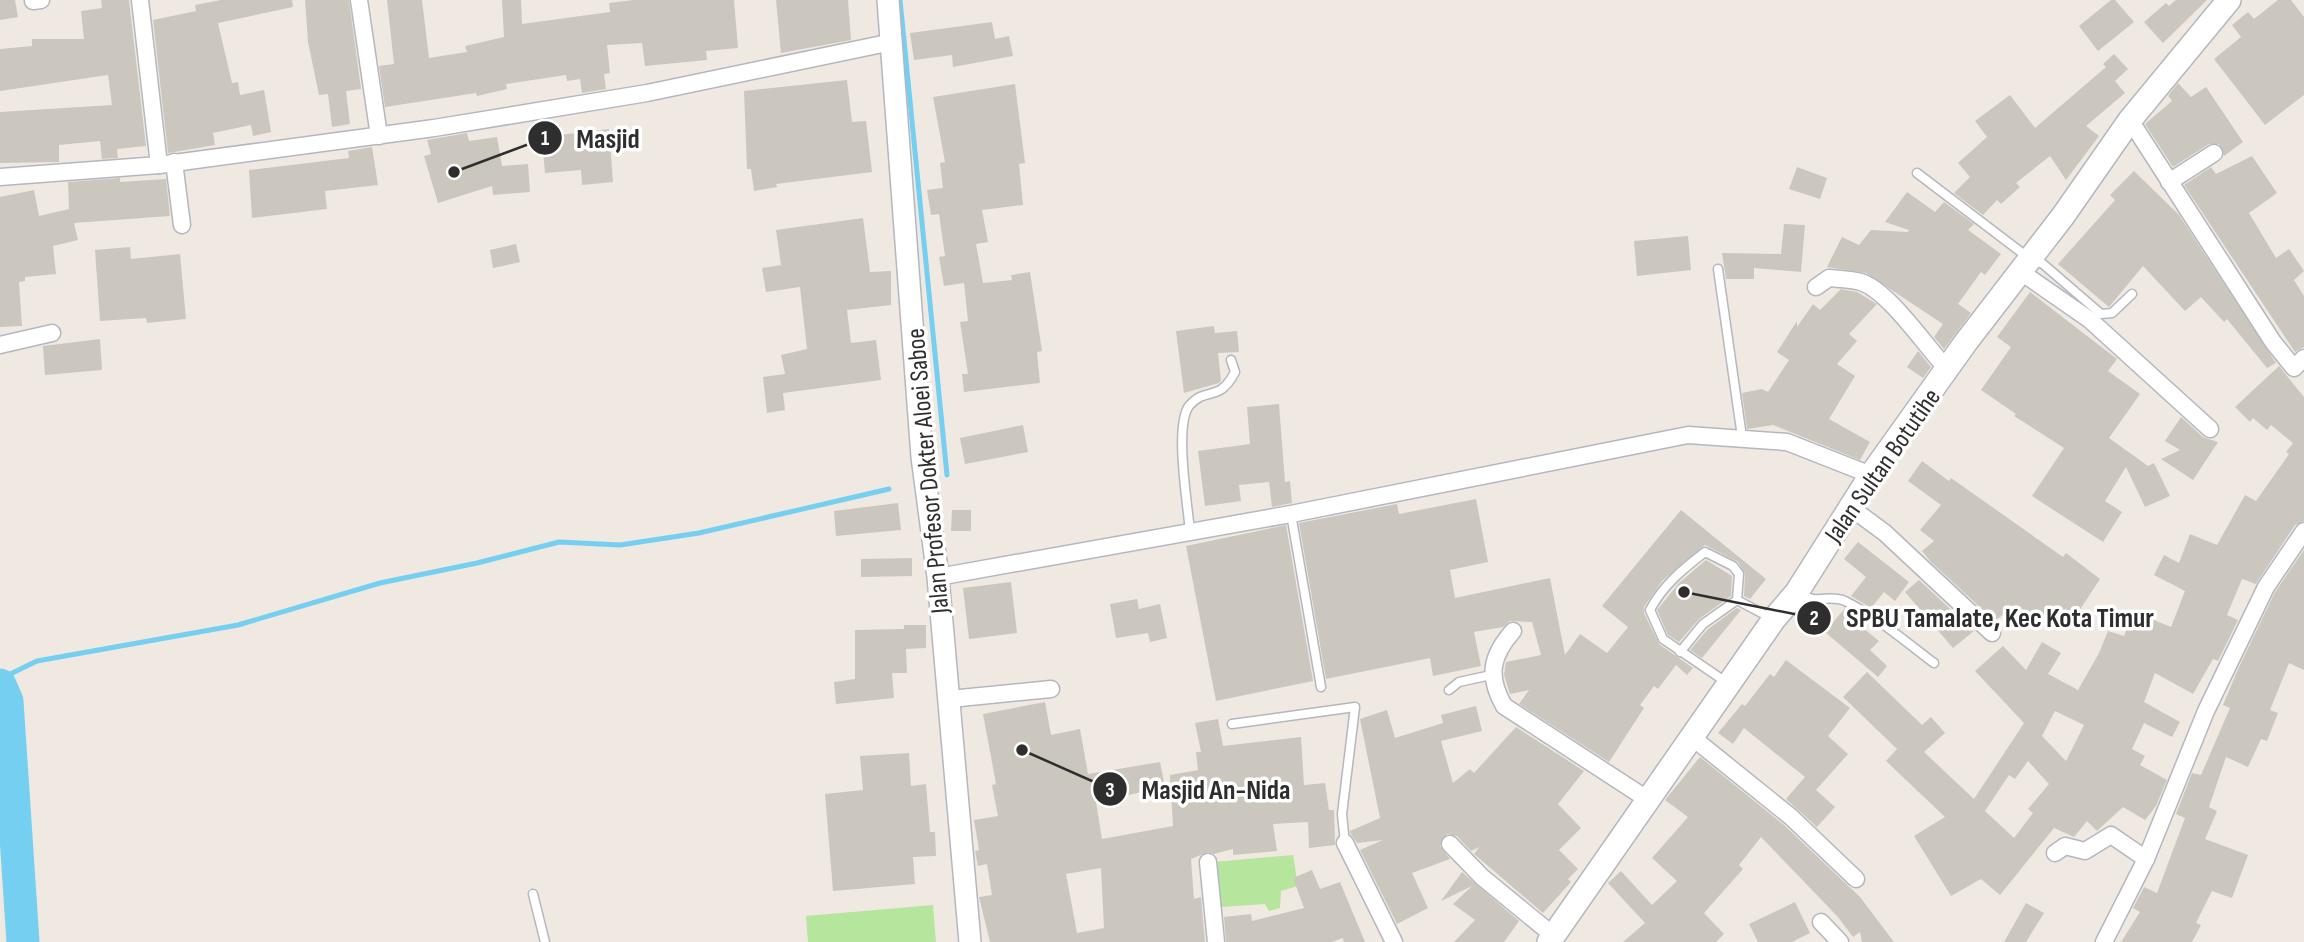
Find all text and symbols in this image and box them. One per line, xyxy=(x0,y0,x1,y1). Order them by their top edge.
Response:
callout: Masjid xyxy=(527,113,653,162)
text: Masjid xyxy=(576,123,640,156)
text: 1 xyxy=(541,126,549,151)
street label: Jalan Profesor Dokter Aloei Saboe xyxy=(901,327,956,616)
street label: Jalan Sultan Botutihe xyxy=(1818,383,1948,550)
callout: SPBU Tamalate, Kec Kota Timur xyxy=(1797,593,2167,642)
text: SPBU Tamalate, Kec Kota Timur xyxy=(1846,602,2154,635)
text: 2 xyxy=(1809,606,1819,631)
callout: Masjid An-Nida xyxy=(1093,765,1305,814)
text: Masjid An-Nida xyxy=(1142,774,1290,807)
text: 3 xyxy=(1105,778,1115,803)

